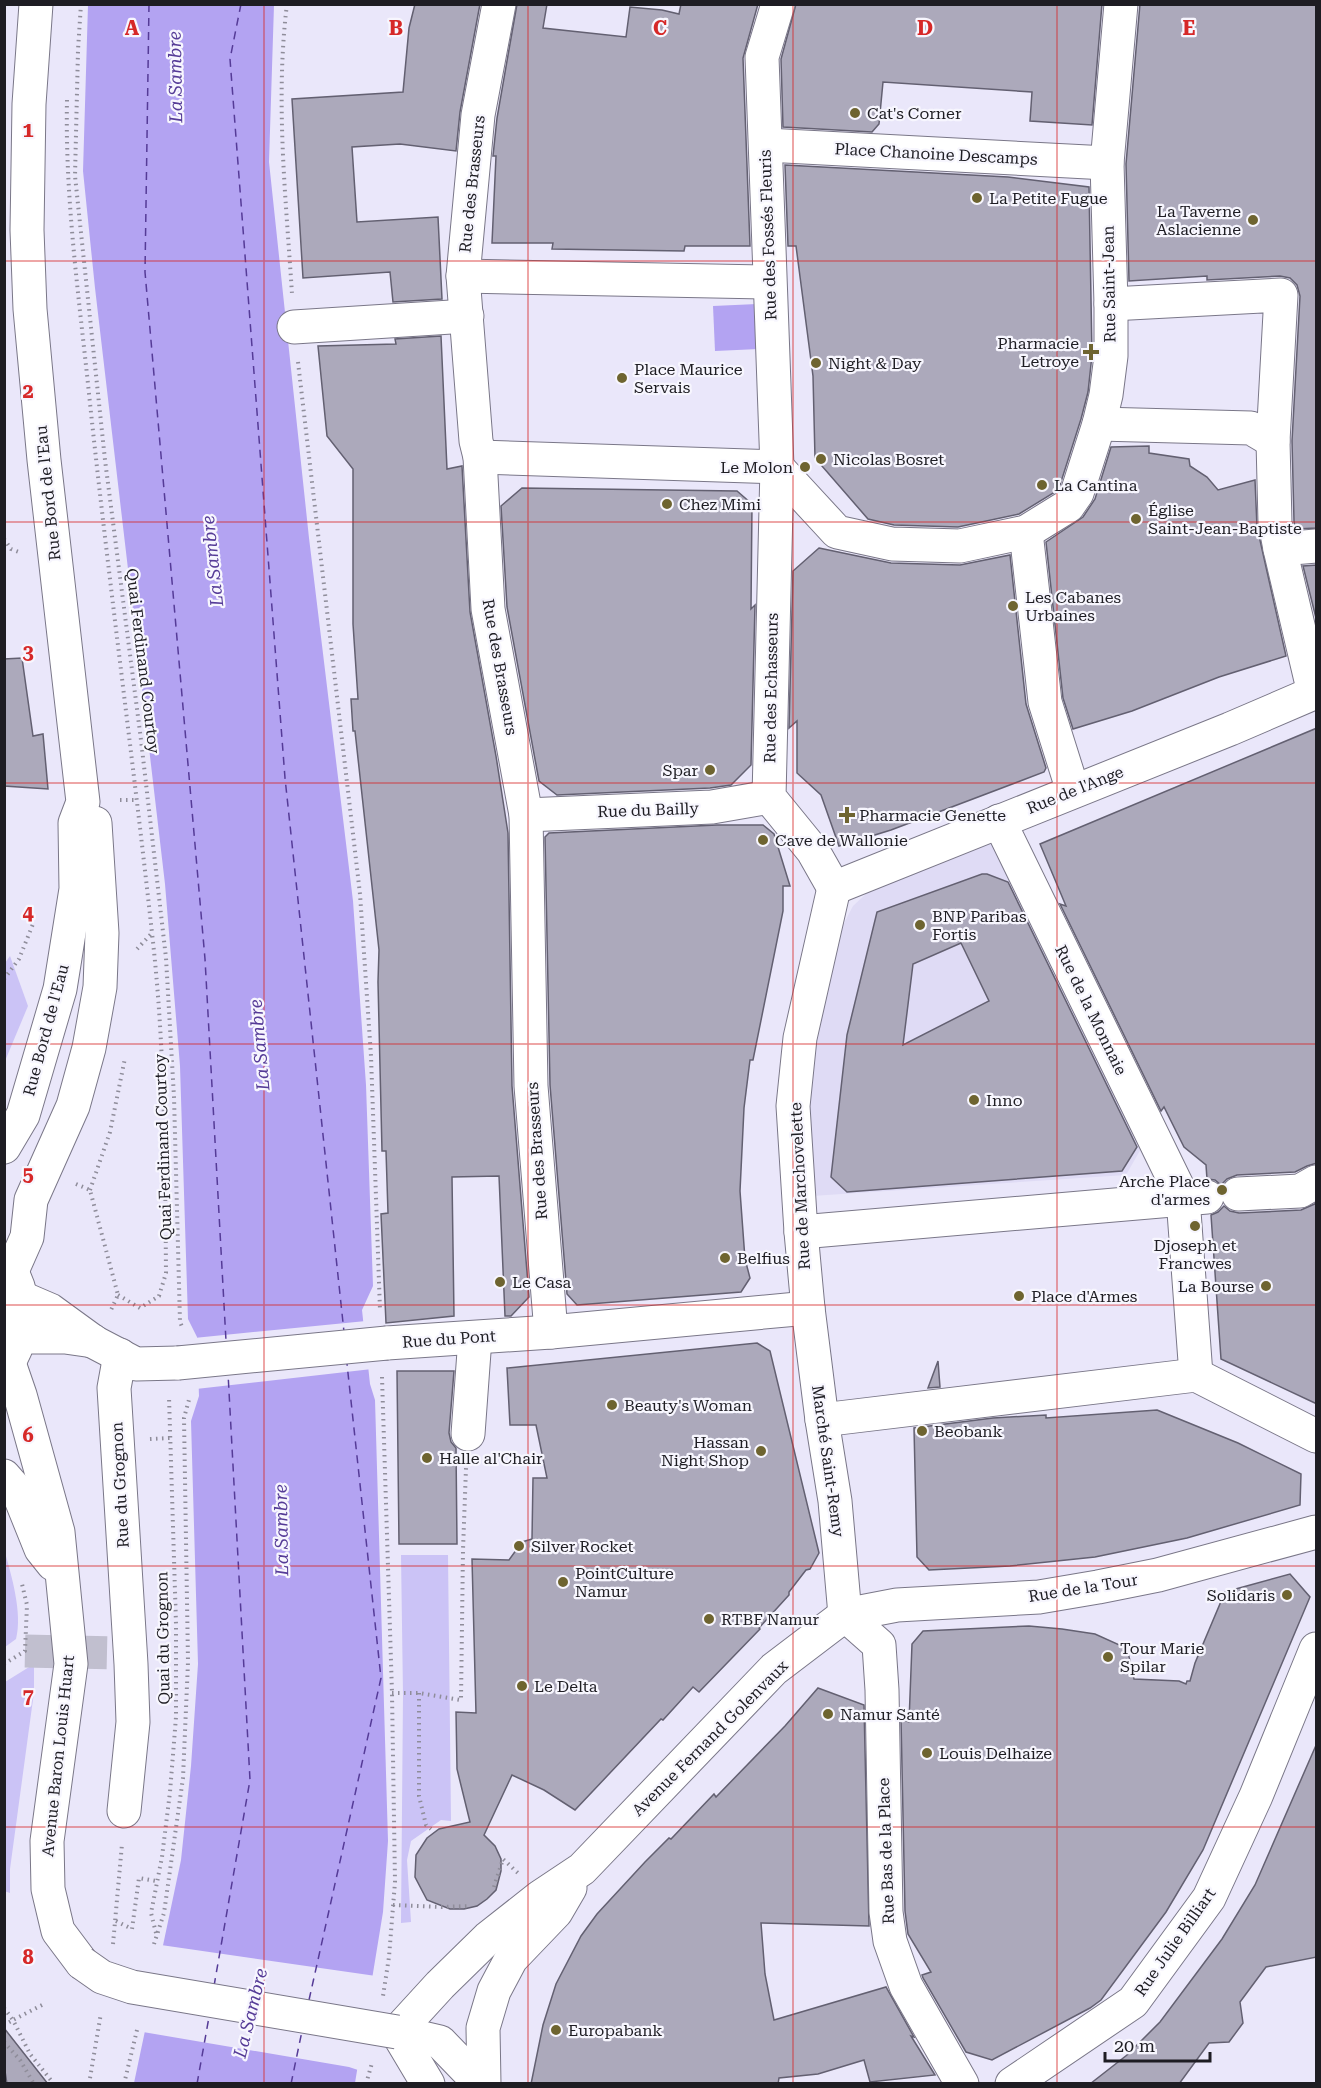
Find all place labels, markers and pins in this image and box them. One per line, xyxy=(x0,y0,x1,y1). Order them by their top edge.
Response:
place label: Cat's Corner xyxy=(867,104,962,123)
marker: Cat's Corner xyxy=(848,106,862,120)
place label: La Petite Fugue xyxy=(989,189,1108,208)
marker: La Petite Fugue xyxy=(970,191,984,205)
place label: La Taverne Aslacienne xyxy=(1156,202,1241,239)
marker: La Taverne Aslacienne xyxy=(1246,213,1260,227)
place label: Pharmacie Letroye xyxy=(997,334,1079,371)
marker: Pharmacie Letroye xyxy=(1084,345,1098,359)
place label: Night & Day xyxy=(828,354,922,373)
marker: Night & Day xyxy=(809,356,823,370)
place label: Place Maurice Servais xyxy=(634,360,743,397)
marker: Place Maurice Servais xyxy=(615,371,629,385)
place label: Nicolas Bosret xyxy=(833,450,944,469)
marker: Nicolas Bosret xyxy=(814,452,828,466)
place label: Le Molon xyxy=(720,458,793,477)
marker: Le Molon xyxy=(798,460,812,474)
place label: La Cantina xyxy=(1054,476,1138,495)
marker: La Cantina xyxy=(1035,478,1049,492)
place label: Chez Mimi xyxy=(679,495,761,514)
marker: Chez Mimi xyxy=(660,497,674,511)
place label: Église Saint-Jean-Baptiste xyxy=(1148,501,1302,538)
marker: Église Saint-Jean-Baptiste xyxy=(1129,512,1143,526)
place label: Les Cabanes Urbaines xyxy=(1025,588,1121,625)
marker: Les Cabanes Urbaines xyxy=(1006,599,1020,613)
place label: Spar xyxy=(662,761,698,780)
marker: Spar xyxy=(703,763,717,777)
place label: Pharmacie Genette xyxy=(859,806,1006,825)
marker: Pharmacie Genette xyxy=(840,808,854,822)
place label: Cave de Wallonie xyxy=(775,831,908,850)
marker: Cave de Wallonie xyxy=(756,833,770,847)
place label: BNP Paribas Fortis xyxy=(932,907,1027,944)
marker: BNP Paribas Fortis xyxy=(913,918,927,932)
place label: Inno xyxy=(986,1091,1023,1110)
marker: Inno xyxy=(967,1093,981,1107)
place label: Arche Place d'armes xyxy=(1119,1172,1210,1209)
marker: Arche Place d'armes xyxy=(1215,1183,1229,1197)
marker: Djoseph et Francwes xyxy=(1188,1219,1202,1233)
place label: Djoseph et Francwes xyxy=(1154,1236,1236,1273)
place label: Belfius xyxy=(737,1249,790,1268)
marker: Belfius xyxy=(718,1251,732,1265)
place label: Le Casa xyxy=(512,1273,571,1292)
marker: Le Casa xyxy=(493,1275,507,1289)
place label: La Bourse xyxy=(1178,1277,1254,1296)
marker: La Bourse xyxy=(1259,1279,1273,1293)
place label: Place d'Armes xyxy=(1031,1287,1138,1306)
marker: Place d'Armes xyxy=(1012,1289,1026,1303)
place label: Beauty's Woman xyxy=(624,1396,752,1415)
marker: Beauty's Woman xyxy=(605,1398,619,1412)
place label: Beobank xyxy=(934,1422,1003,1441)
marker: Beobank xyxy=(915,1424,929,1438)
place label: Hassan Night Shop xyxy=(661,1433,749,1470)
marker: Hassan Night Shop xyxy=(754,1444,768,1458)
place label: Halle al'Chair xyxy=(439,1449,543,1468)
marker: Halle al'Chair xyxy=(420,1451,434,1465)
place label: Silver Rocket xyxy=(531,1537,633,1556)
marker: Silver Rocket xyxy=(512,1539,526,1553)
place label: PointCulture Namur xyxy=(575,1564,674,1601)
marker: PointCulture Namur xyxy=(556,1575,570,1589)
place label: Solidaris xyxy=(1207,1586,1275,1605)
marker: Solidaris xyxy=(1280,1588,1294,1602)
place label: RTBF Namur xyxy=(721,1610,820,1629)
marker: RTBF Namur xyxy=(702,1612,716,1626)
place label: Tour Marie Spilar xyxy=(1120,1639,1205,1676)
marker: Tour Marie Spilar xyxy=(1101,1650,1115,1664)
place label: Le Delta xyxy=(534,1677,598,1696)
marker: Le Delta xyxy=(515,1679,529,1693)
place label: Namur Santé xyxy=(840,1705,940,1724)
marker: Namur Santé xyxy=(821,1707,835,1721)
place label: Louis Delhaize xyxy=(939,1744,1052,1763)
marker: Louis Delhaize xyxy=(920,1746,934,1760)
place label: Europabank xyxy=(568,2021,662,2040)
marker: Europabank xyxy=(549,2023,563,2037)

